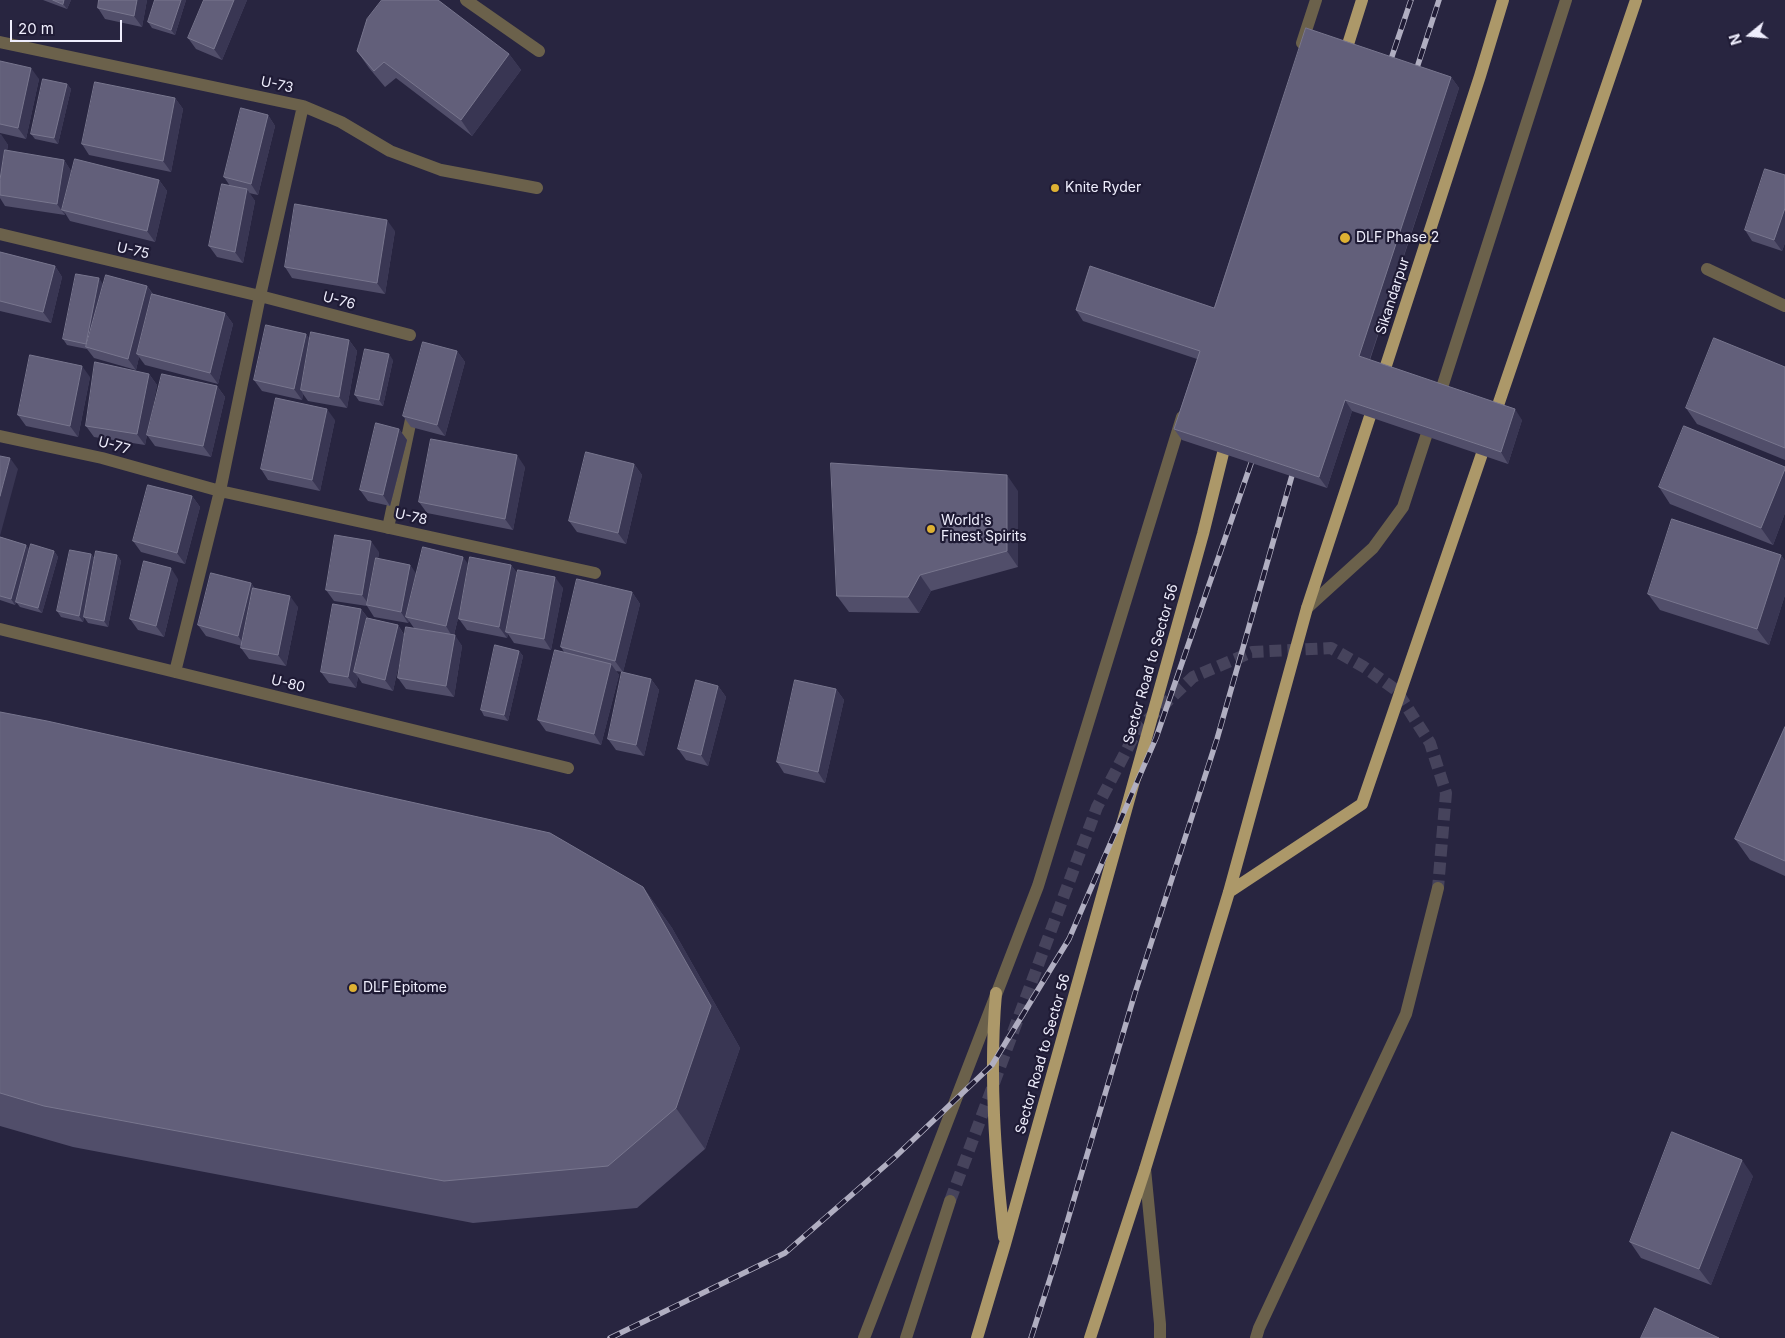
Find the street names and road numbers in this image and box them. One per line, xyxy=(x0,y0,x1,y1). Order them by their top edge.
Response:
street label: U-73 xyxy=(259,73,295,97)
street label: U-75 xyxy=(115,239,151,263)
street label: Sikandarpur xyxy=(1373,255,1413,337)
street label: U-76 xyxy=(321,289,357,313)
street label: U-77 xyxy=(96,434,132,458)
street label: U-78 xyxy=(393,505,429,529)
street label: Sector Road to Sector 56 xyxy=(1120,582,1182,746)
street label: U-80 xyxy=(269,672,307,696)
street label: Sector Road to Sector 56 xyxy=(1012,972,1074,1136)

